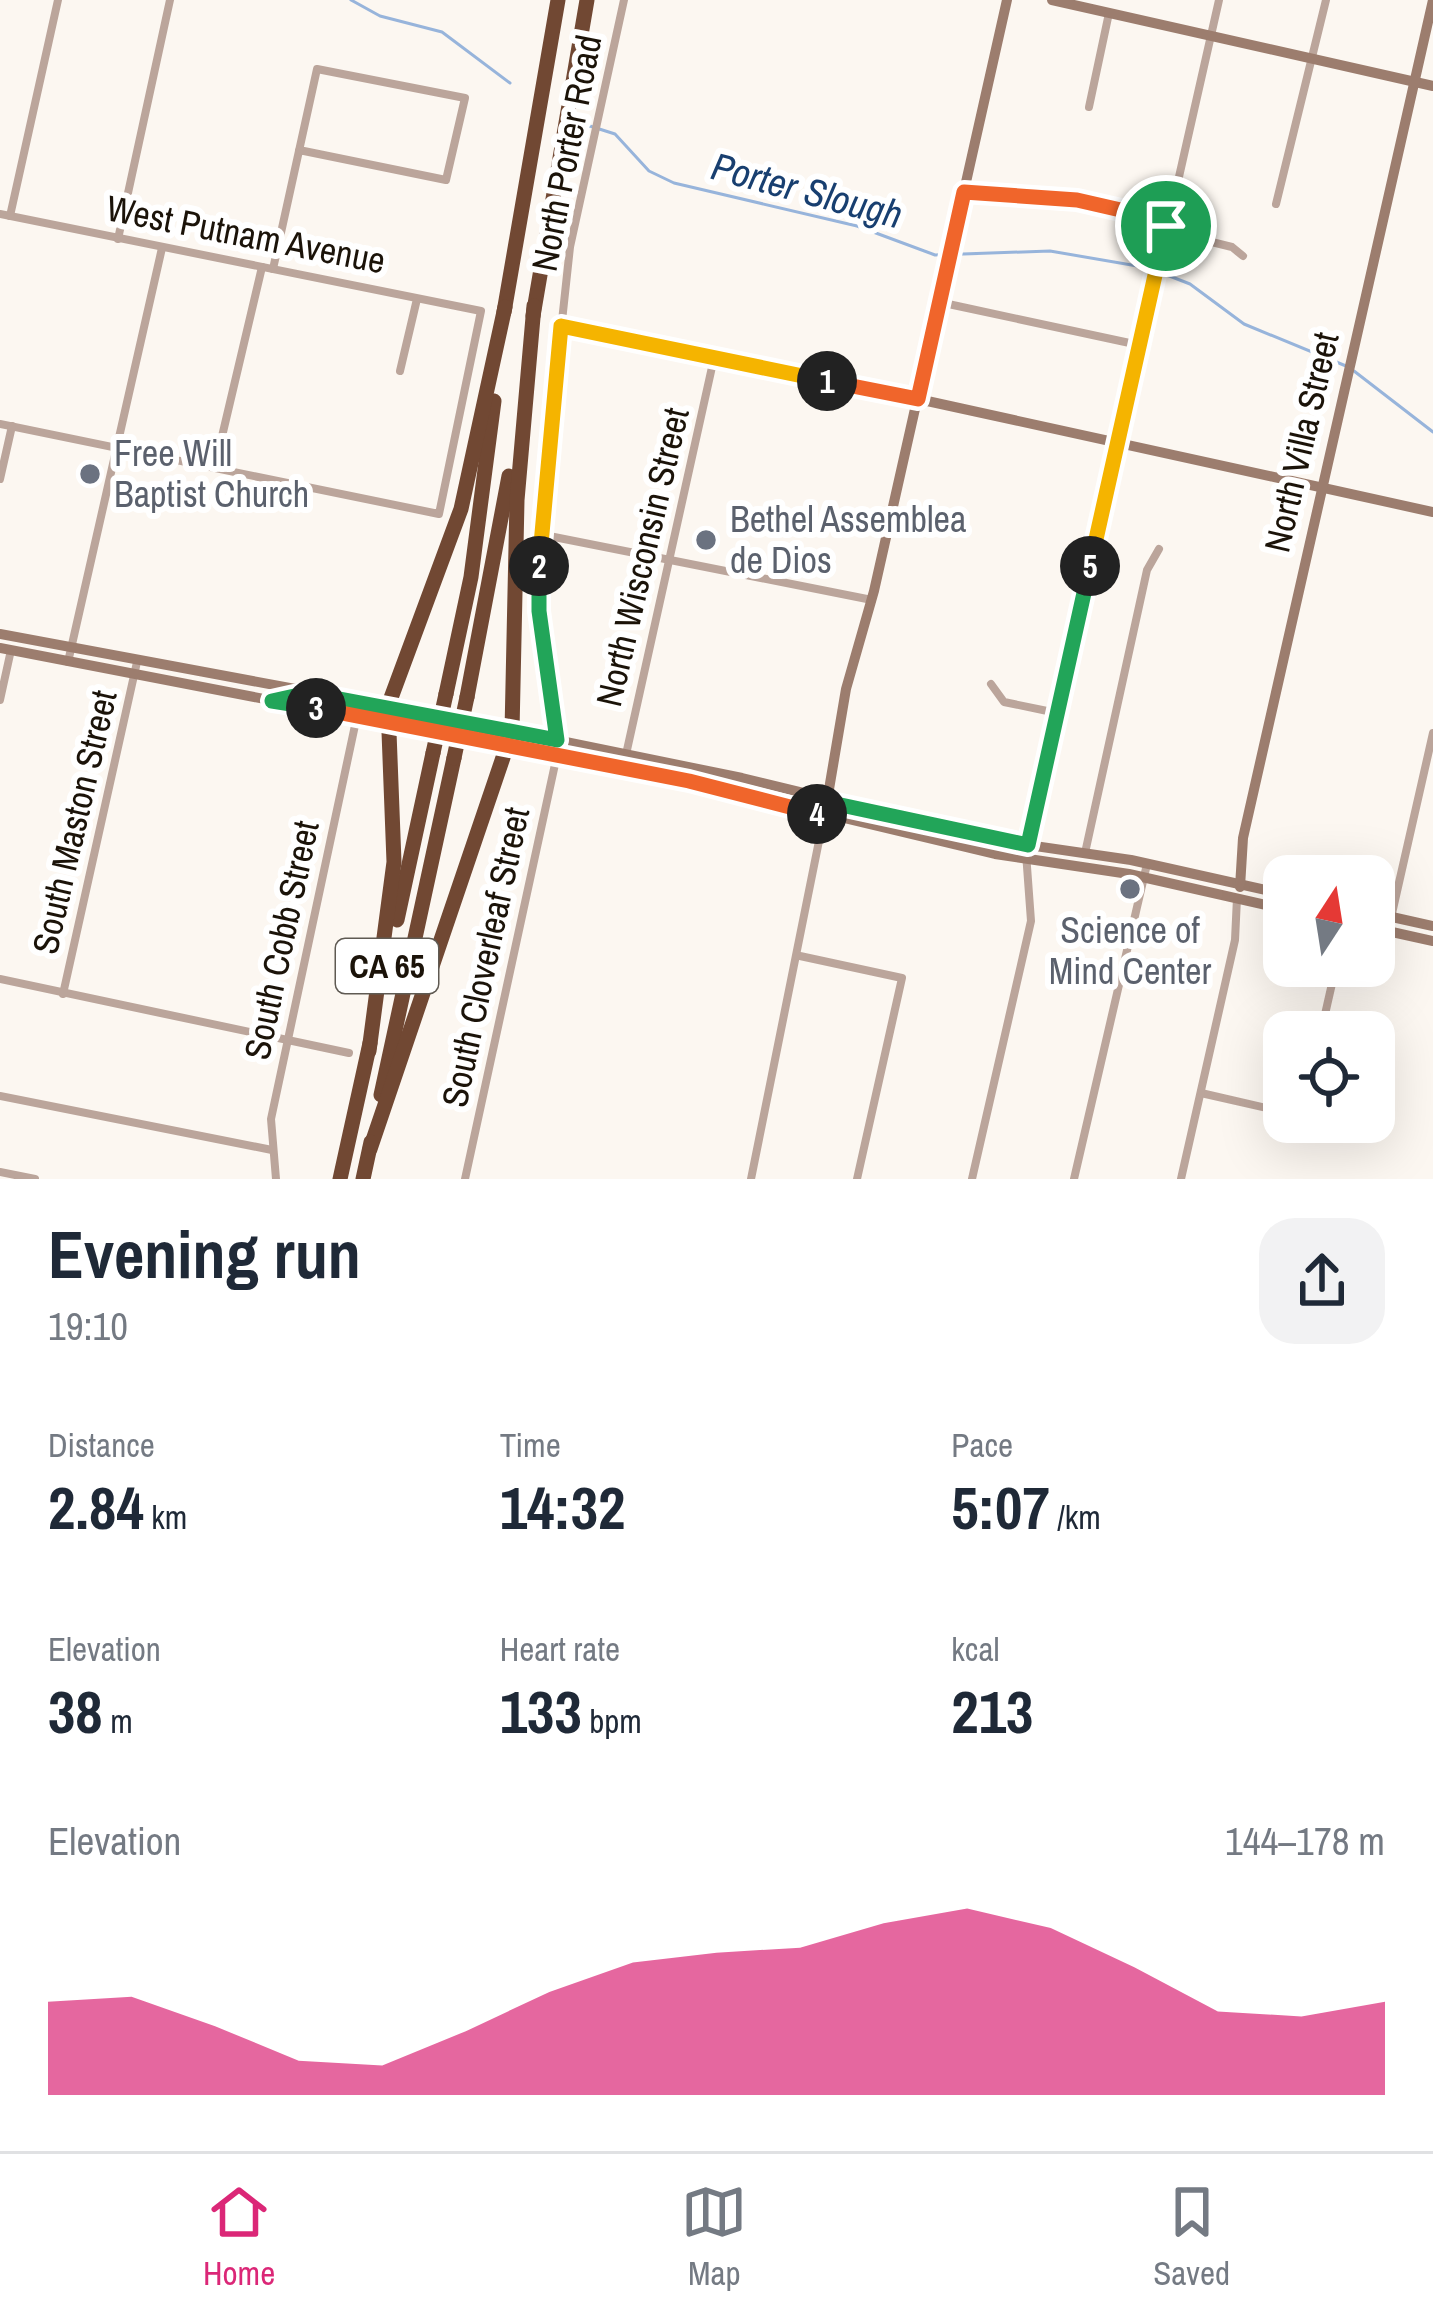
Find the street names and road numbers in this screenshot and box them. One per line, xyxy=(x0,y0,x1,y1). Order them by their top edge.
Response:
street label: North Porter Road xyxy=(520,31,612,275)
street label: West Putnam Avenue xyxy=(103,183,389,285)
street label: North Villa Street xyxy=(1252,327,1350,557)
street label: North Wisconsin Street xyxy=(584,403,700,711)
street label: South Maston Street xyxy=(20,685,128,959)
street label: South Cloverleaf Street xyxy=(430,803,540,1111)
street label: South Cobb Street xyxy=(232,816,330,1064)
road number: CA 65 xyxy=(336,939,438,993)

